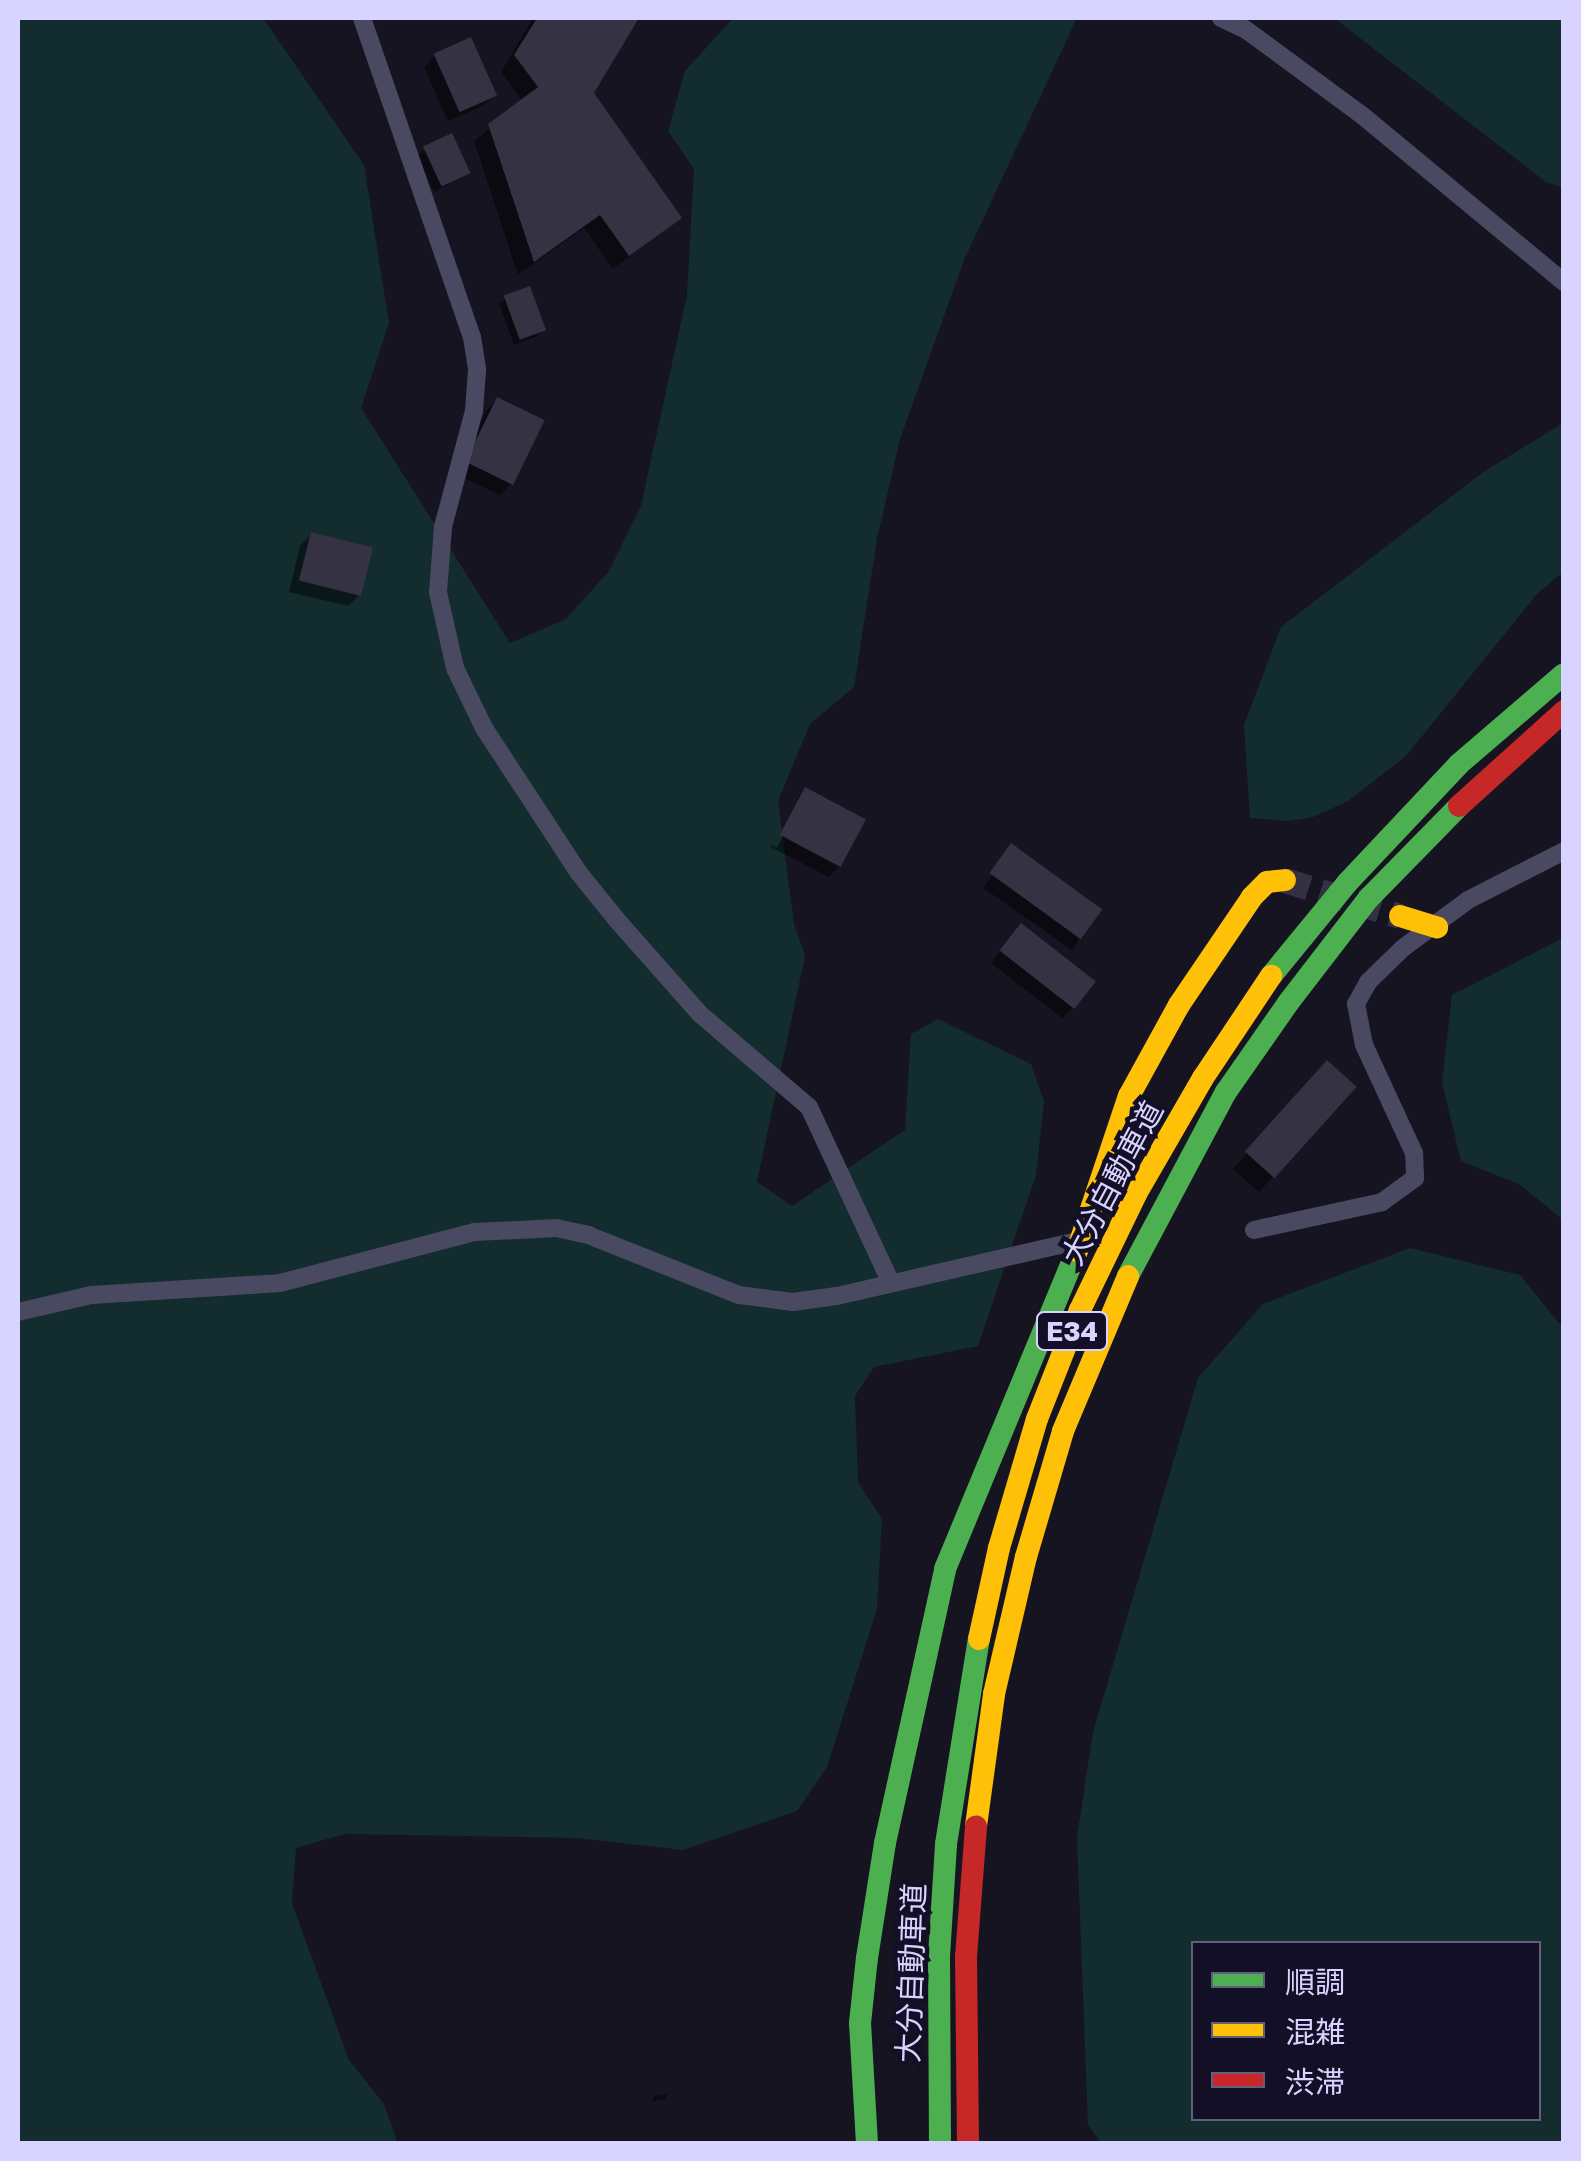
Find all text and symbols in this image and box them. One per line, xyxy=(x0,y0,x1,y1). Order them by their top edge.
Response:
street label: 大分自動車道 xyxy=(1054,1095,1170,1271)
road number: E34 xyxy=(1034,1308,1110,1354)
street label: 大分自動車道 xyxy=(890,1882,932,2064)
legend xyxy=(1191,1941,1541,2121)
text: 順調 xyxy=(1285,1964,1345,2000)
text: 混雑 xyxy=(1285,2014,1345,2050)
text: 渋滞 xyxy=(1285,2064,1345,2100)

